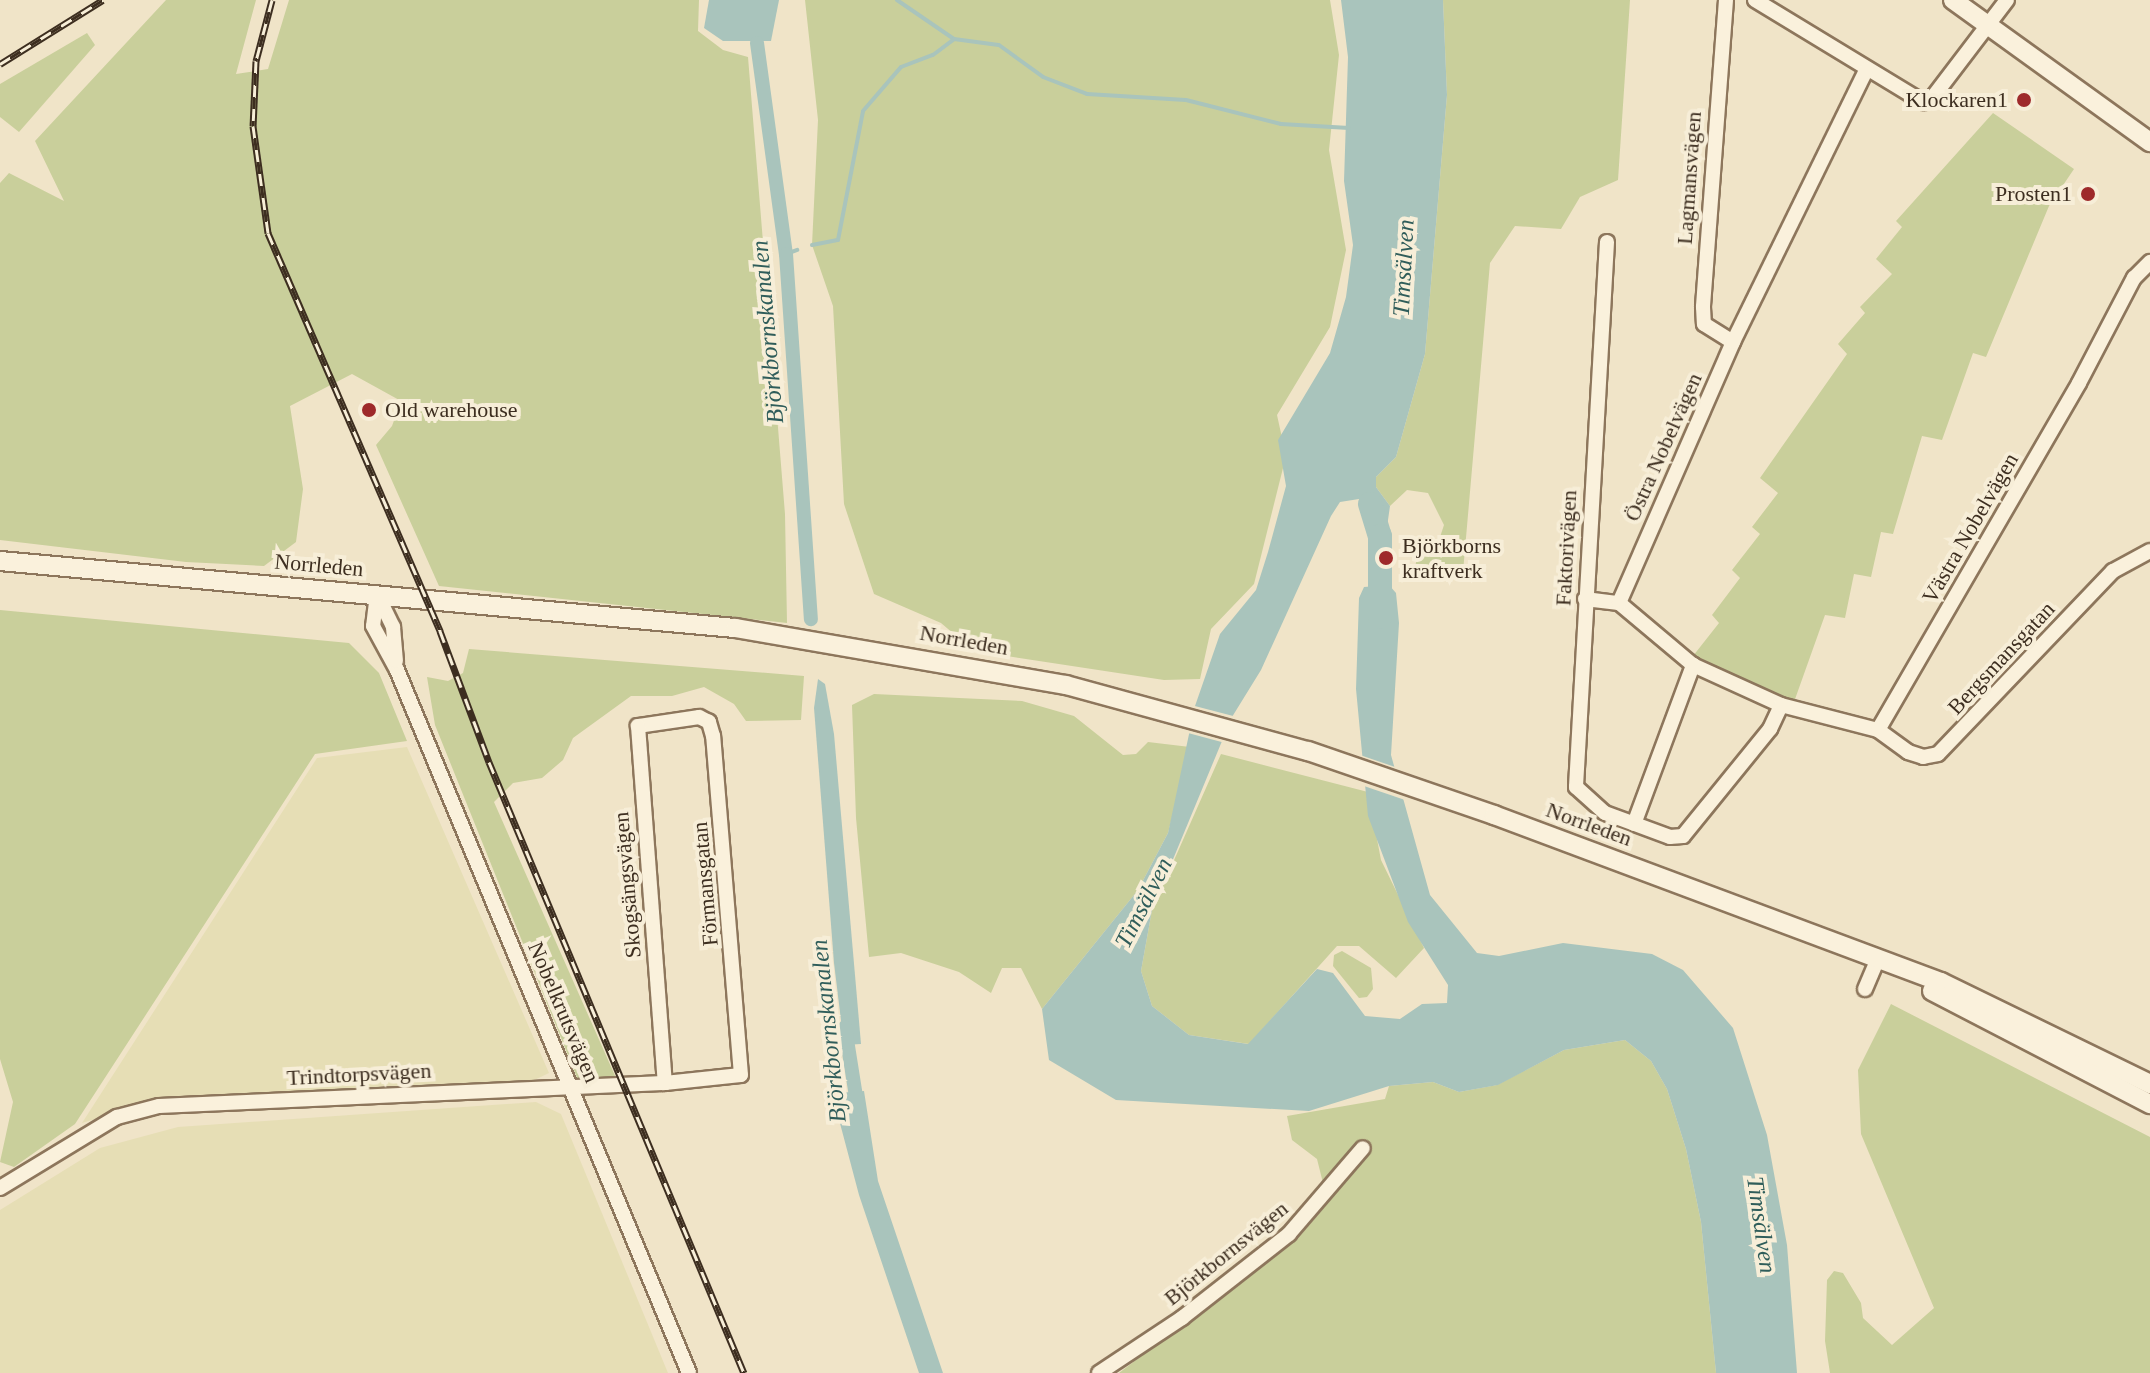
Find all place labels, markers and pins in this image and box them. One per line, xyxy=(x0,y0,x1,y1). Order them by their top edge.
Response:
place label: Klockaren1 xyxy=(1905,87,2008,113)
marker: Klockaren1 xyxy=(2015,91,2033,109)
place label: Prosten1 xyxy=(1995,181,2072,207)
marker: Prosten1 xyxy=(2079,185,2097,203)
place label: Old warehouse xyxy=(385,397,518,423)
marker: Old warehouse xyxy=(360,401,378,419)
place label: Björkborns kraftverk xyxy=(1402,532,1501,584)
marker: Björkborns kraftverk xyxy=(1377,549,1395,567)

